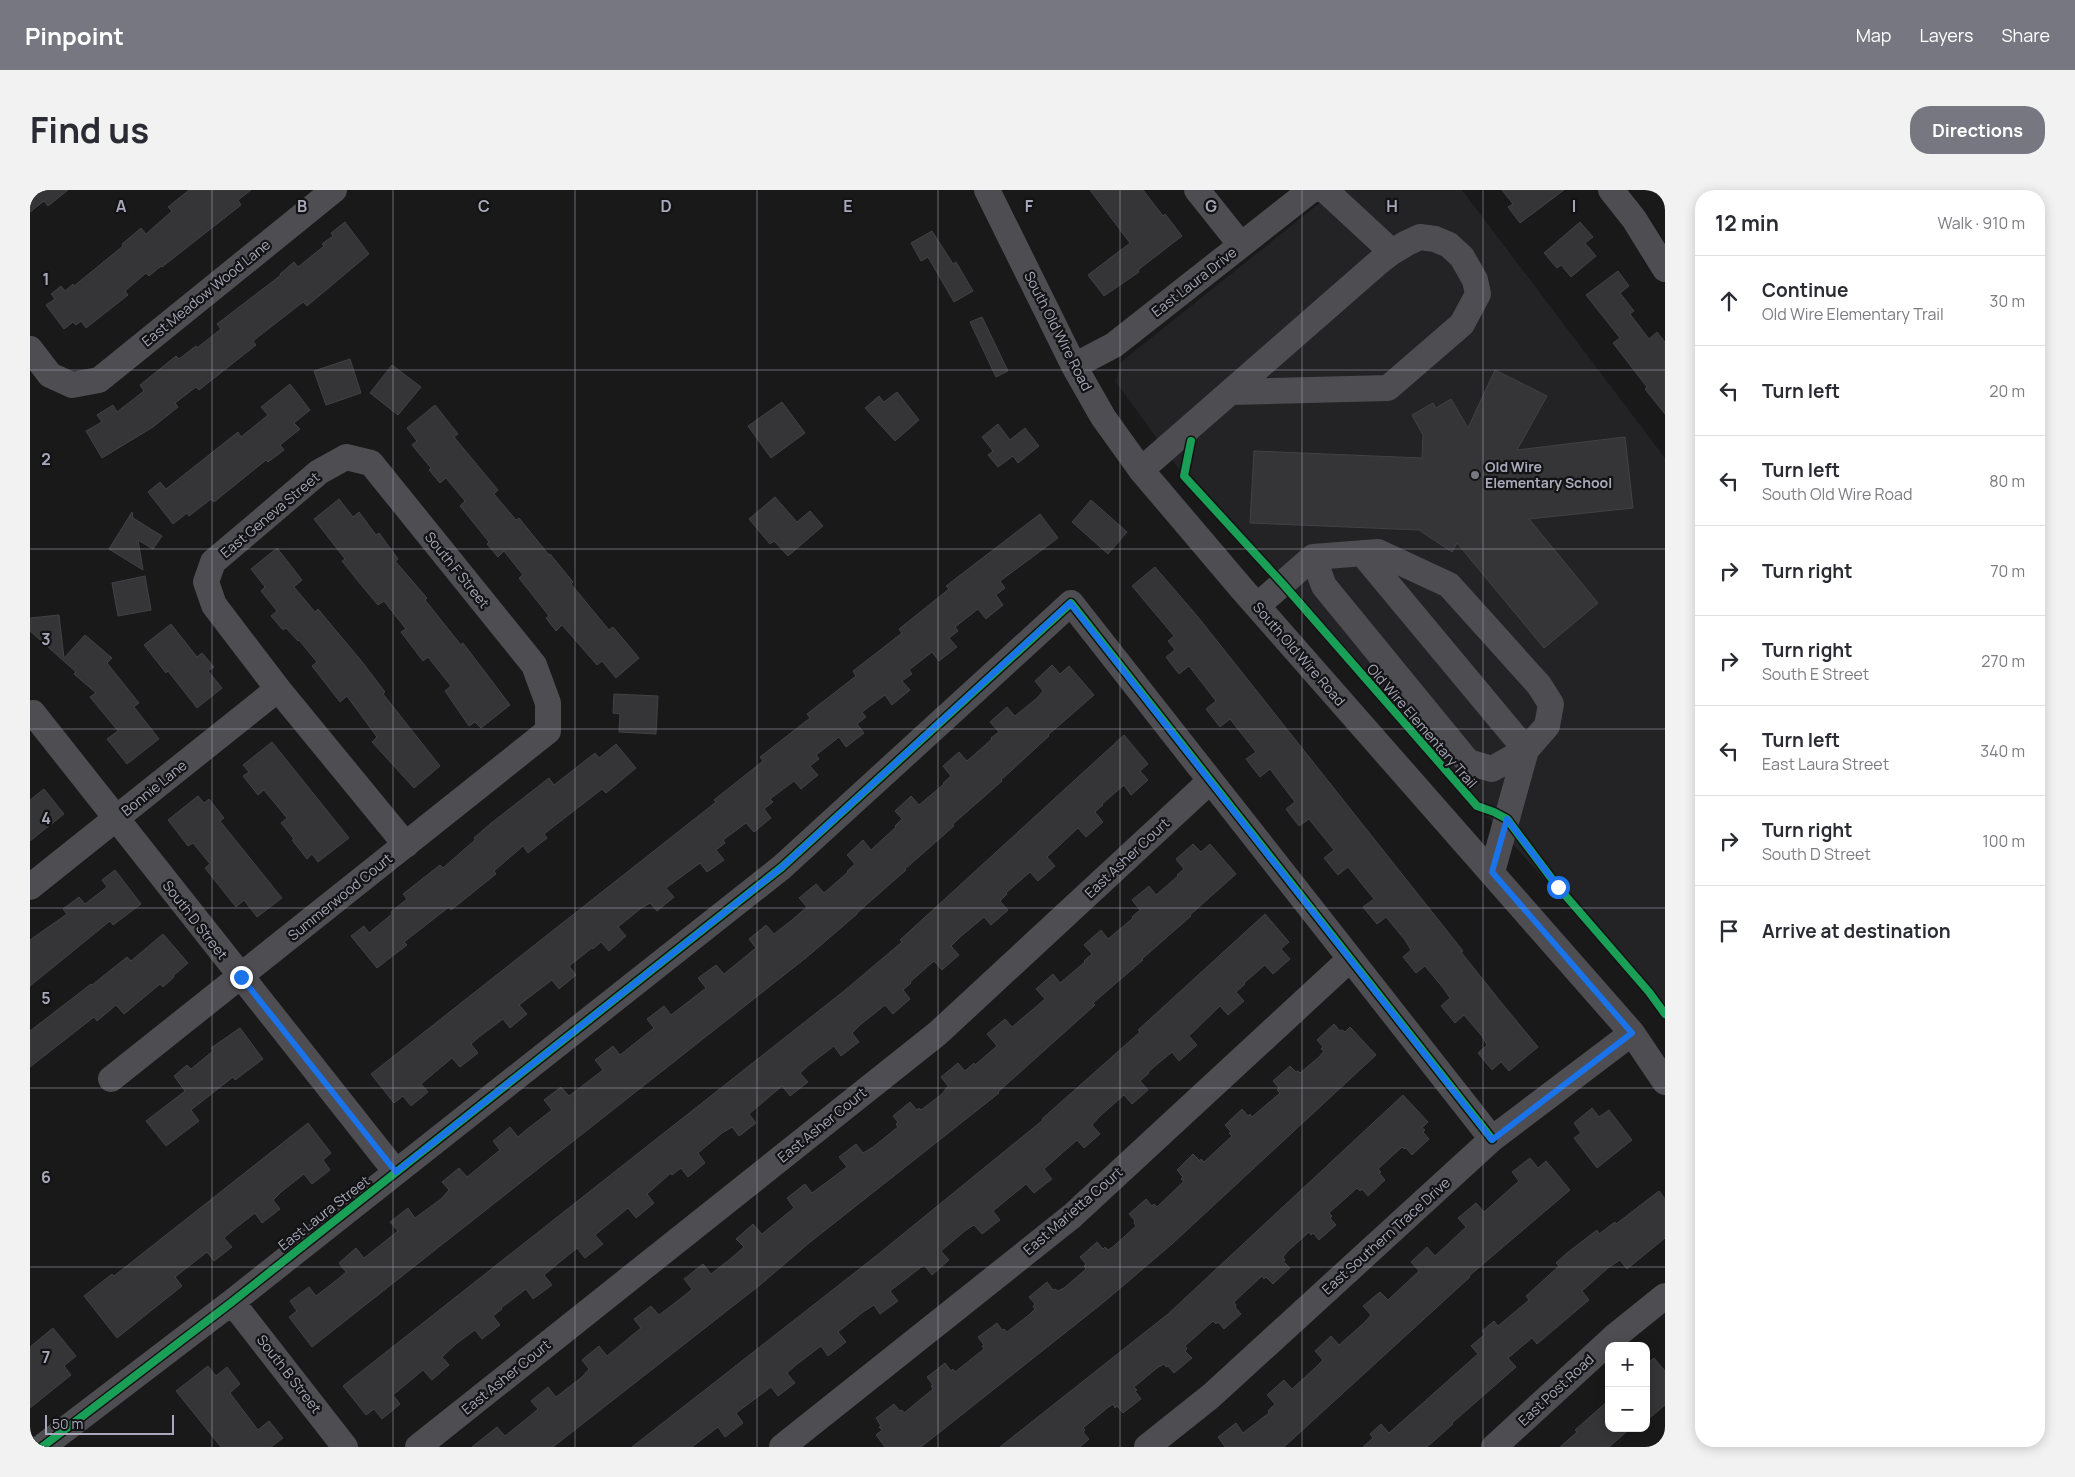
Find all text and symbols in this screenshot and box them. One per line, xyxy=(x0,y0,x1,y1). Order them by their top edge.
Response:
text: Pinpoint xyxy=(25,19,124,52)
text: Map xyxy=(1856,23,1891,47)
text: Layers xyxy=(1919,23,1973,47)
text: Share xyxy=(2001,23,2050,47)
text: Find us xyxy=(30,106,149,154)
button: Directions xyxy=(1910,106,2045,154)
text: A xyxy=(116,195,127,217)
text: B xyxy=(297,195,307,217)
text: C xyxy=(478,195,490,217)
text: D xyxy=(660,195,672,217)
text: E xyxy=(843,195,853,217)
text: F xyxy=(1025,195,1034,217)
text: G xyxy=(1205,195,1217,217)
text: H xyxy=(1386,195,1398,217)
text: I xyxy=(1572,195,1576,217)
text: 12 min xyxy=(1715,209,1779,237)
text: Walk · 910 m xyxy=(1937,212,2025,234)
street label: East Meadow Wood Lane xyxy=(137,235,274,350)
street label: East Laura Drive xyxy=(1147,242,1240,321)
text: 1 xyxy=(42,268,50,290)
street label: South Old Wire Road xyxy=(1020,268,1097,394)
text: Continue xyxy=(1762,277,1848,303)
icon: ahead xyxy=(1715,287,1743,315)
text: 30 m xyxy=(1990,290,2025,312)
text: Old Wire Elementary Trail xyxy=(1762,303,1944,325)
icon: left xyxy=(1715,377,1743,405)
text: Turn left xyxy=(1762,378,1840,404)
text: 20 m xyxy=(1989,380,2025,402)
text: 2 xyxy=(41,448,51,470)
place label: Old Wire Elementary School xyxy=(1485,457,1612,492)
text: Turn left xyxy=(1762,457,1840,483)
street label: East Geneva Street xyxy=(216,467,324,562)
icon: left xyxy=(1715,467,1743,495)
marker: Old Wire Elementary School xyxy=(1469,469,1481,481)
text: 80 m xyxy=(1989,470,2025,492)
text: South Old Wire Road xyxy=(1762,483,1912,505)
street label: South F Street xyxy=(421,528,494,612)
icon: right xyxy=(1715,557,1743,585)
text: Turn right xyxy=(1762,558,1852,584)
text: 70 m xyxy=(1990,560,2025,582)
street label: South Old Wire Road xyxy=(1249,598,1350,710)
text: 3 xyxy=(41,628,51,650)
text: Turn right xyxy=(1762,637,1852,663)
icon: right xyxy=(1715,647,1743,675)
text: 270 m xyxy=(1981,650,2025,672)
street label: Old Wire Elementary Trail xyxy=(1363,659,1482,792)
text: South E Street xyxy=(1762,663,1869,685)
text: Turn left xyxy=(1762,727,1840,753)
icon: left xyxy=(1715,737,1743,765)
text: 340 m xyxy=(1980,740,2025,762)
text: East Laura Street xyxy=(1762,753,1889,775)
street label: Bonnie Lane xyxy=(117,755,190,820)
text: 4 xyxy=(41,807,51,829)
street label: East Asher Court xyxy=(1080,813,1173,902)
text: Turn right xyxy=(1762,817,1852,843)
icon: right xyxy=(1715,827,1743,855)
text: 100 m xyxy=(1982,830,2025,852)
text: South D Street xyxy=(1762,843,1871,865)
street label: Summerwood Court xyxy=(283,848,396,945)
street label: South D Street xyxy=(159,876,232,963)
route start xyxy=(1547,876,1570,899)
icon: arrive xyxy=(1715,917,1743,945)
text: Arrive at destination xyxy=(1762,918,1951,944)
route end xyxy=(230,966,253,989)
text: 5 xyxy=(41,987,51,1009)
street label: East Asher Court xyxy=(773,1083,870,1166)
street label: East Marietta Court xyxy=(1019,1162,1127,1259)
text: 6 xyxy=(41,1166,51,1188)
street label: East Laura Street xyxy=(274,1171,374,1254)
street label: East Southern Trace Drive xyxy=(1317,1173,1454,1298)
street label: South B Street xyxy=(253,1331,326,1417)
street label: East Asher Court xyxy=(457,1335,554,1418)
map controls xyxy=(1605,1342,1650,1432)
button: + xyxy=(1605,1342,1650,1387)
text: 7 xyxy=(42,1346,50,1368)
street label: East Post Road xyxy=(1514,1350,1598,1430)
button: − xyxy=(1605,1387,1650,1432)
scale bar xyxy=(45,1412,174,1435)
text: 50 m xyxy=(52,1414,83,1433)

